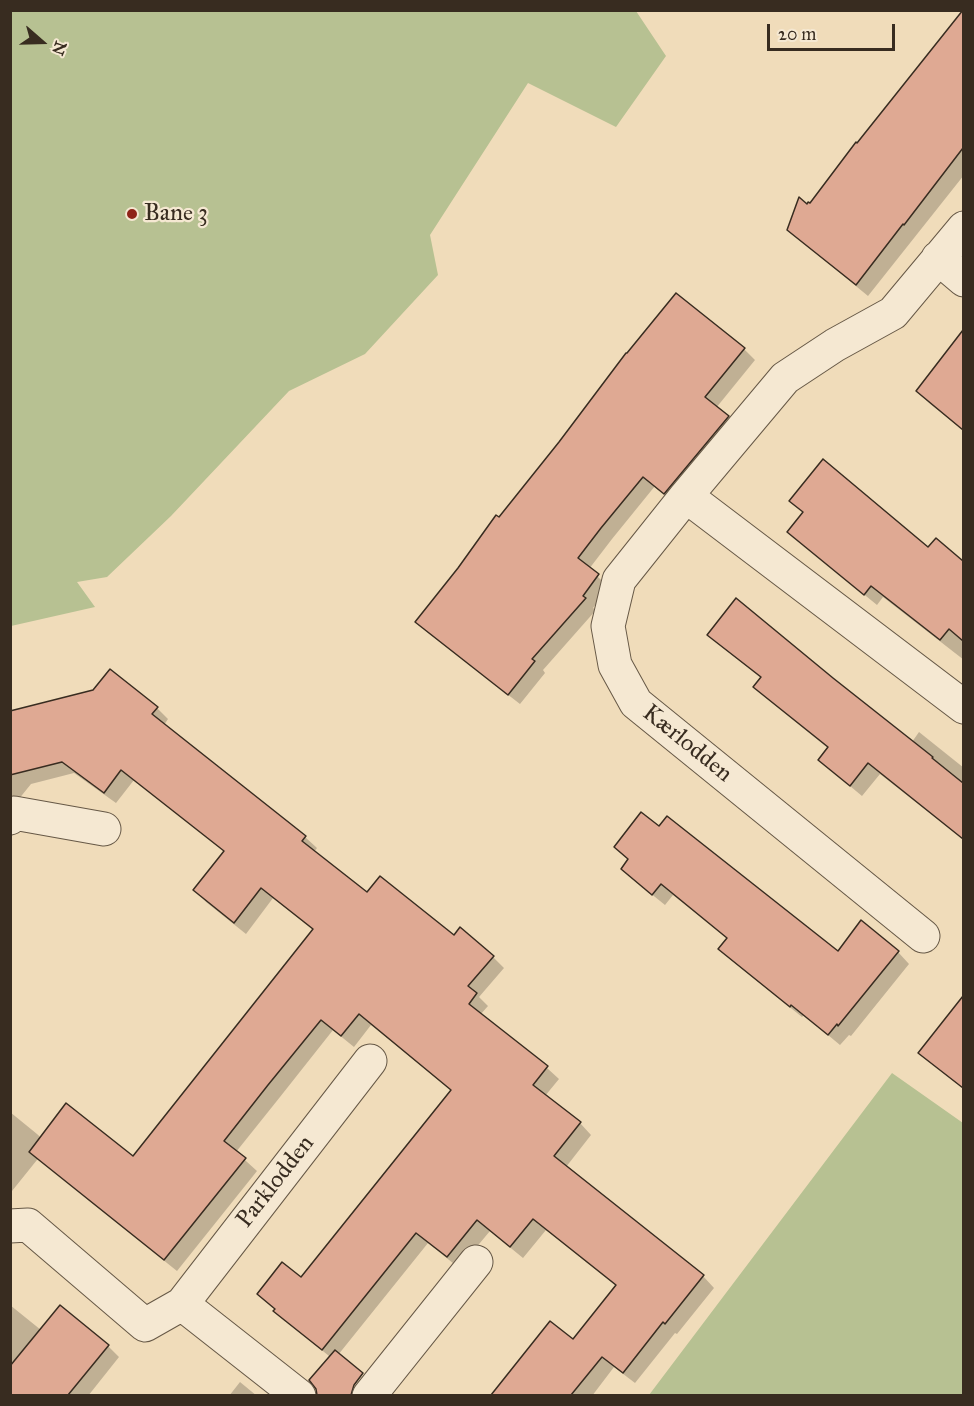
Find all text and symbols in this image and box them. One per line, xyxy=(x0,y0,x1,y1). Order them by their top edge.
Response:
north arrow xyxy=(12,12,72,72)
scale bar xyxy=(770,12,898,50)
text: 20 m xyxy=(778,23,816,45)
text: N xyxy=(48,39,71,58)
place label: Bane 3 xyxy=(144,200,208,228)
marker: Bane 3 xyxy=(125,207,139,221)
street label: Kærlodden xyxy=(636,699,738,789)
street label: Parklodden xyxy=(231,1130,321,1234)

